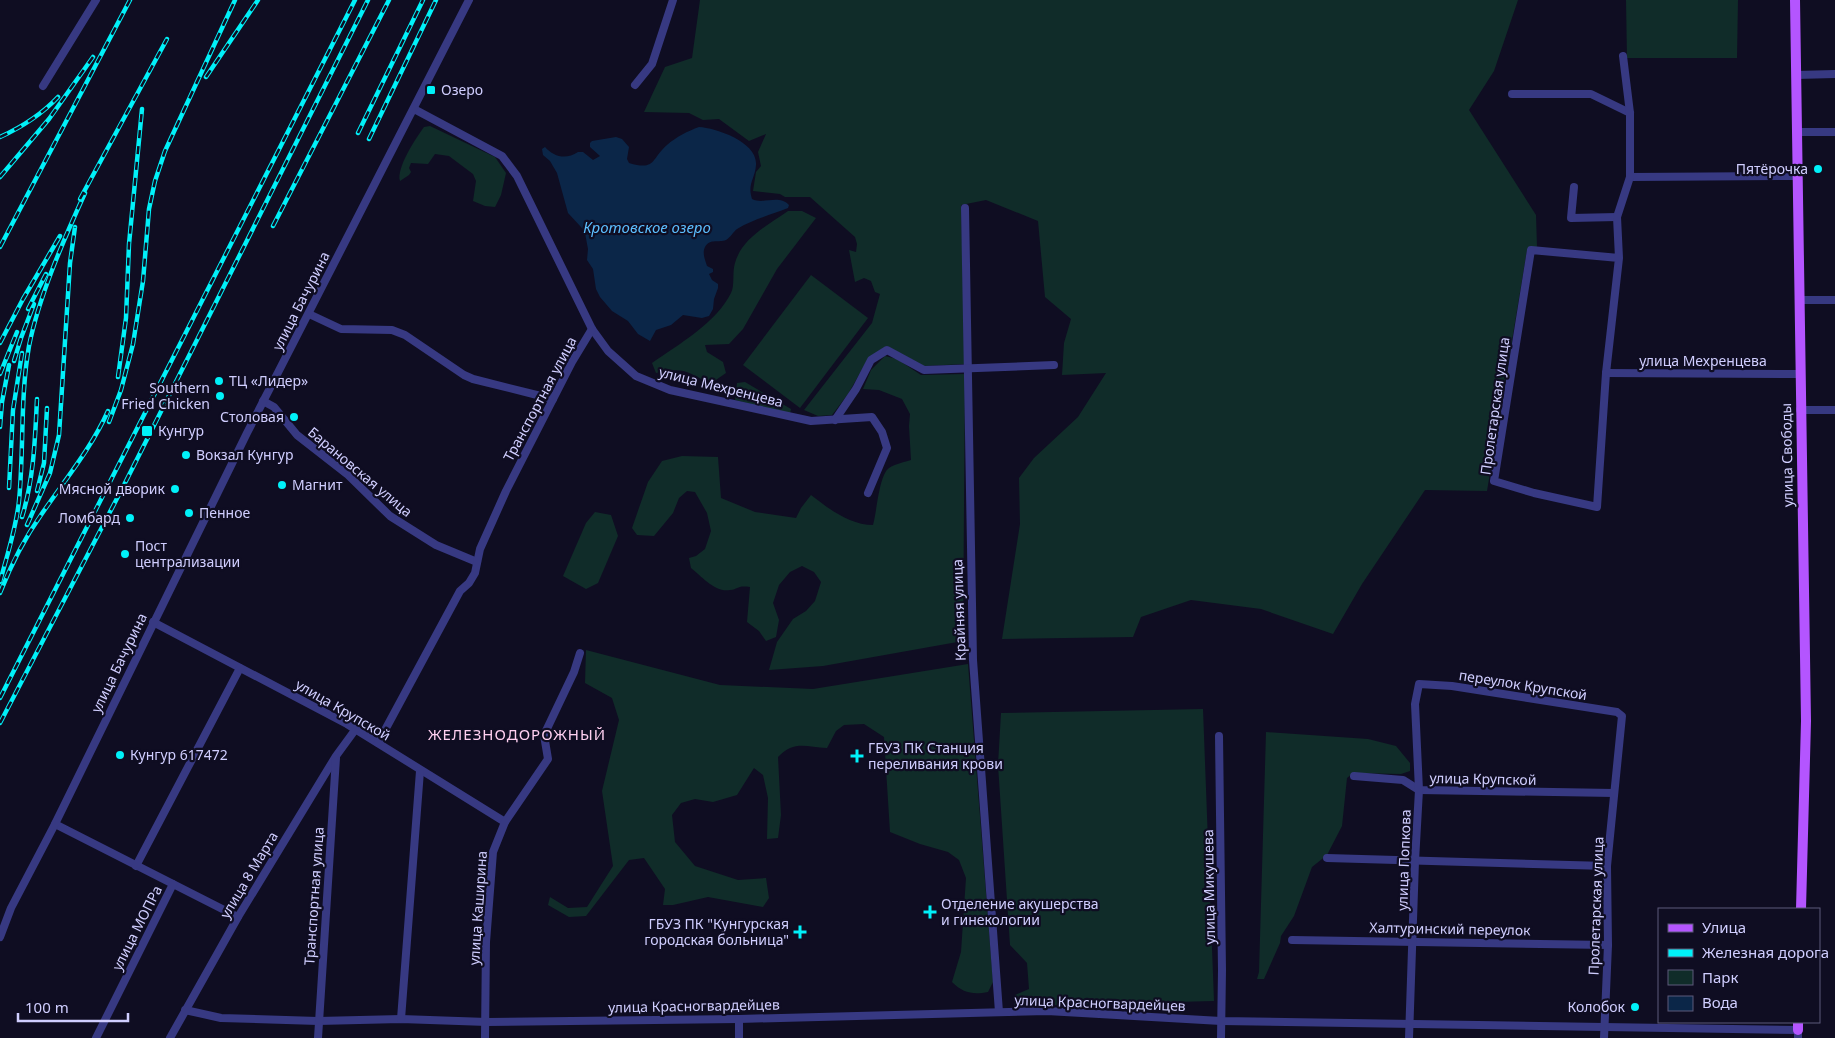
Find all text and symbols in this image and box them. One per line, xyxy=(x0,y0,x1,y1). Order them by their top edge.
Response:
place label: Озеро xyxy=(441,80,483,99)
marker: Озеро xyxy=(425,84,437,96)
place label: Пятёрочка xyxy=(1736,159,1808,178)
marker: Пятёрочка xyxy=(1812,163,1824,175)
water label: Кротовское озеро xyxy=(583,217,711,237)
street label: улица Бачурина xyxy=(267,248,334,353)
street label: Транспортная улица xyxy=(499,333,580,464)
street label: Пролетарская улица xyxy=(1475,336,1514,476)
street label: улица Мехренцева xyxy=(1639,351,1767,370)
street label: улица Мехренцева xyxy=(657,362,785,411)
place label: ТЦ «Лидер» xyxy=(229,371,308,390)
marker: ТЦ «Лидер» xyxy=(213,375,225,387)
place label: Southern Fried Chicken xyxy=(121,378,210,413)
marker: Southern Fried Chicken xyxy=(214,390,226,402)
street label: улица Свободы xyxy=(1776,403,1797,507)
place label: Столовая xyxy=(220,407,284,426)
marker: Столовая xyxy=(288,411,300,423)
place label: Кунгур xyxy=(158,421,204,440)
street label: Барановская улица xyxy=(304,422,417,521)
marker: Кунгур xyxy=(140,424,154,438)
place label: Вокзал Кунгур xyxy=(196,445,293,464)
marker: Вокзал Кунгур xyxy=(180,449,192,461)
place label: Магнит xyxy=(292,475,343,494)
place label: Мясной дворик xyxy=(59,479,166,498)
marker: Магнит xyxy=(276,479,288,491)
marker: Мясной дворик xyxy=(169,483,181,495)
place label: Пенное xyxy=(199,503,250,522)
marker: Пенное xyxy=(183,507,195,519)
place label: Ломбард xyxy=(58,508,120,527)
marker: Ломбард xyxy=(124,512,136,524)
place label: Пост централизации xyxy=(135,536,240,571)
marker: Пост централизации xyxy=(119,548,131,560)
street label: Крайняя улица xyxy=(947,559,970,661)
street label: улица Бачурина xyxy=(86,610,151,716)
street label: переулок Крупской xyxy=(1458,665,1589,704)
street label: улица Крупской xyxy=(292,675,394,745)
district label: ЖЕЛЕЗНОДОРОЖНЫЙ xyxy=(428,724,606,744)
place label: ГБУЗ ПК Станция переливания крови xyxy=(868,738,1003,773)
place label: Кунгур 617472 xyxy=(130,745,228,764)
marker: Кунгур 617472 xyxy=(114,749,126,761)
marker: ГБУЗ ПК Станция переливания крови xyxy=(850,749,864,763)
street label: улица Крупской xyxy=(1429,768,1537,789)
street label: улица Попкова xyxy=(1392,809,1415,911)
street label: Транспортная улица xyxy=(299,826,328,966)
street label: улица 8 Марта xyxy=(215,828,282,922)
street label: улица Микушева xyxy=(1198,829,1219,945)
street label: Пролетарская улица xyxy=(1584,836,1607,976)
street label: улица Каширина xyxy=(464,850,491,966)
street label: улица МОПРа xyxy=(107,882,166,973)
place label: Отделение акушерства и гинекологии xyxy=(941,894,1099,929)
marker: Отделение акушерства и гинекологии xyxy=(923,905,937,919)
legend xyxy=(1658,908,1820,1023)
place label: ГБУЗ ПК "Кунгурская городская больница" xyxy=(644,914,789,949)
text: Улица xyxy=(1702,917,1746,937)
street label: Халтуринский переулок xyxy=(1369,918,1531,939)
marker: ГБУЗ ПК "Кунгурская городская больница" xyxy=(793,925,807,939)
text: Железная дорога xyxy=(1702,942,1829,962)
text: Парк xyxy=(1702,967,1738,987)
scale bar xyxy=(18,990,128,1022)
street label: улица Красногвардейцев xyxy=(1014,990,1186,1015)
text: Вода xyxy=(1702,992,1738,1012)
street label: улица Красногвардейцев xyxy=(608,995,780,1016)
text: 100 m xyxy=(25,997,69,1017)
place label: Колобок xyxy=(1568,997,1626,1016)
marker: Колобок xyxy=(1629,1001,1641,1013)

